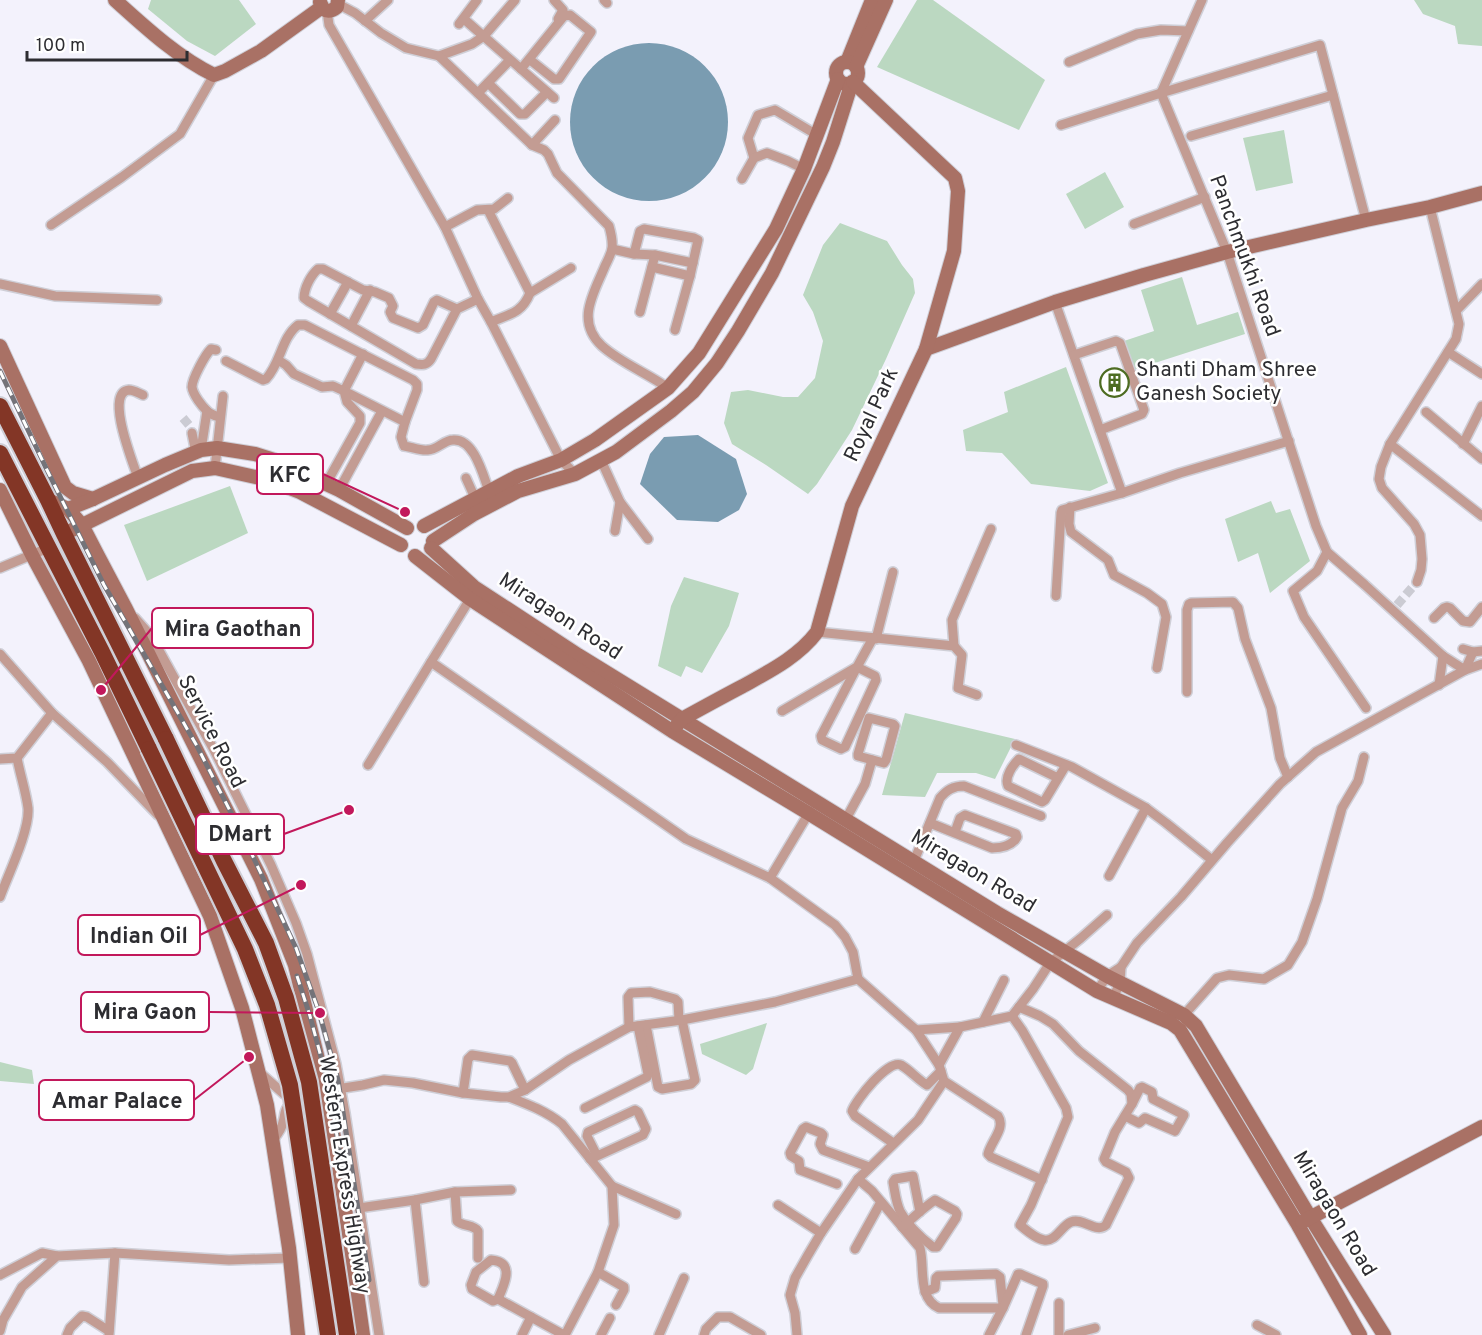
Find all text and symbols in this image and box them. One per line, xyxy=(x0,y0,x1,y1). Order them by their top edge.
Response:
scale bar xyxy=(27,24,188,62)
text: 100 m xyxy=(36,35,85,58)
street label: Panchmukhi Road xyxy=(1202,171,1286,341)
place label: Shanti Dham Shree Ganesh Society xyxy=(1136,357,1317,408)
street label: Royal Park xyxy=(839,364,905,466)
building icon: Shanti Dham Shree Ganesh Society xyxy=(1099,366,1131,398)
callout: KFC xyxy=(257,454,323,494)
text: KFC xyxy=(269,463,311,490)
street label: Miragaon Road xyxy=(493,567,627,667)
callout: Mira Gaothan xyxy=(152,608,313,648)
text: Mira Gaothan xyxy=(165,617,301,644)
street label: Service Road xyxy=(171,671,251,793)
callout: DMart xyxy=(196,814,284,854)
text: DMart xyxy=(208,822,272,849)
street label: Miragaon Road xyxy=(905,824,1041,920)
callout: Indian Oil xyxy=(78,915,200,955)
text: Indian Oil xyxy=(90,924,188,951)
callout: Mira Gaon xyxy=(81,992,209,1032)
text: Mira Gaon xyxy=(93,1000,197,1027)
street label: Western Express Highway xyxy=(312,1054,376,1296)
callout: Amar Palace xyxy=(39,1080,194,1120)
text: Amar Palace xyxy=(52,1089,182,1116)
street label: Miragaon Road xyxy=(1286,1146,1382,1282)

